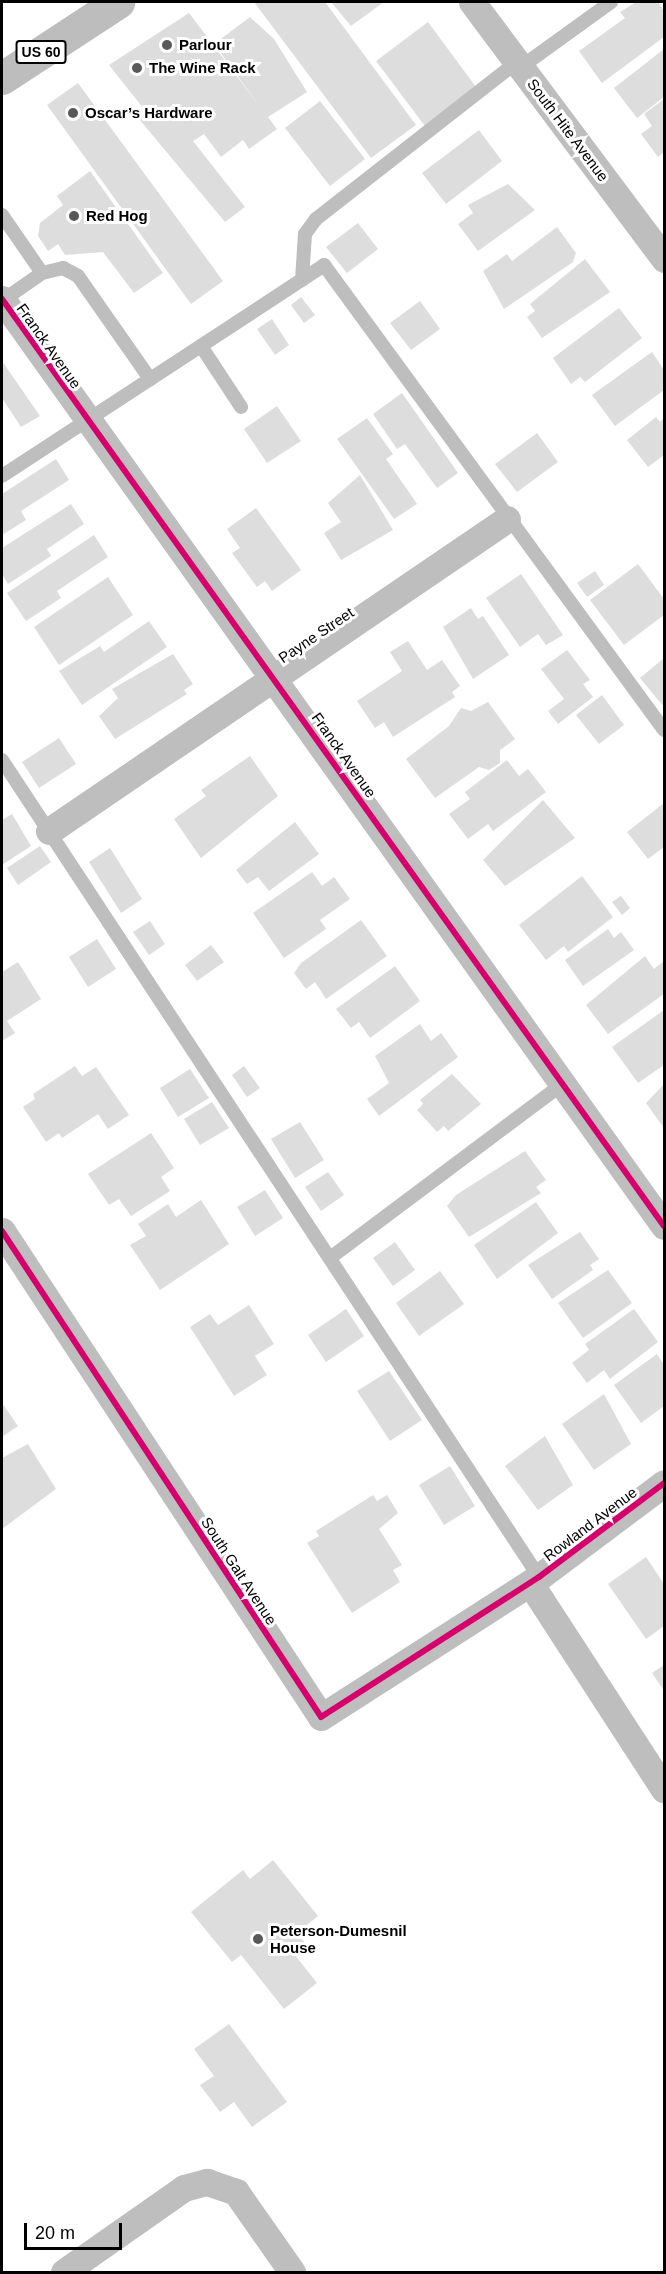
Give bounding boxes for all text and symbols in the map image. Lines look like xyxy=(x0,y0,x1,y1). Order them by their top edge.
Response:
place label: Parlour xyxy=(179,36,232,54)
marker: Parlour xyxy=(160,38,174,52)
road number: US 60 xyxy=(15,41,66,63)
place label: The Wine Rack xyxy=(149,59,256,77)
marker: The Wine Rack xyxy=(130,61,144,75)
street label: South Hite Avenue xyxy=(523,75,613,185)
place label: Oscar’s Hardware xyxy=(85,104,213,122)
marker: Oscar’s Hardware xyxy=(66,106,80,120)
place label: Red Hog xyxy=(86,207,148,225)
marker: Red Hog xyxy=(67,209,81,223)
street label: Franck Avenue xyxy=(13,300,85,392)
street label: Payne Street xyxy=(275,603,357,667)
street label: Franck Avenue xyxy=(308,709,380,801)
street label: Rowland Avenue xyxy=(539,1483,641,1565)
street label: South Galt Avenue xyxy=(197,1513,281,1629)
place label: Peterson-Dumesnil House xyxy=(270,1921,407,1956)
marker: Peterson-Dumesnil House xyxy=(251,1932,265,1946)
scale bar xyxy=(27,2211,124,2249)
text: 20 m xyxy=(35,2223,75,2243)

